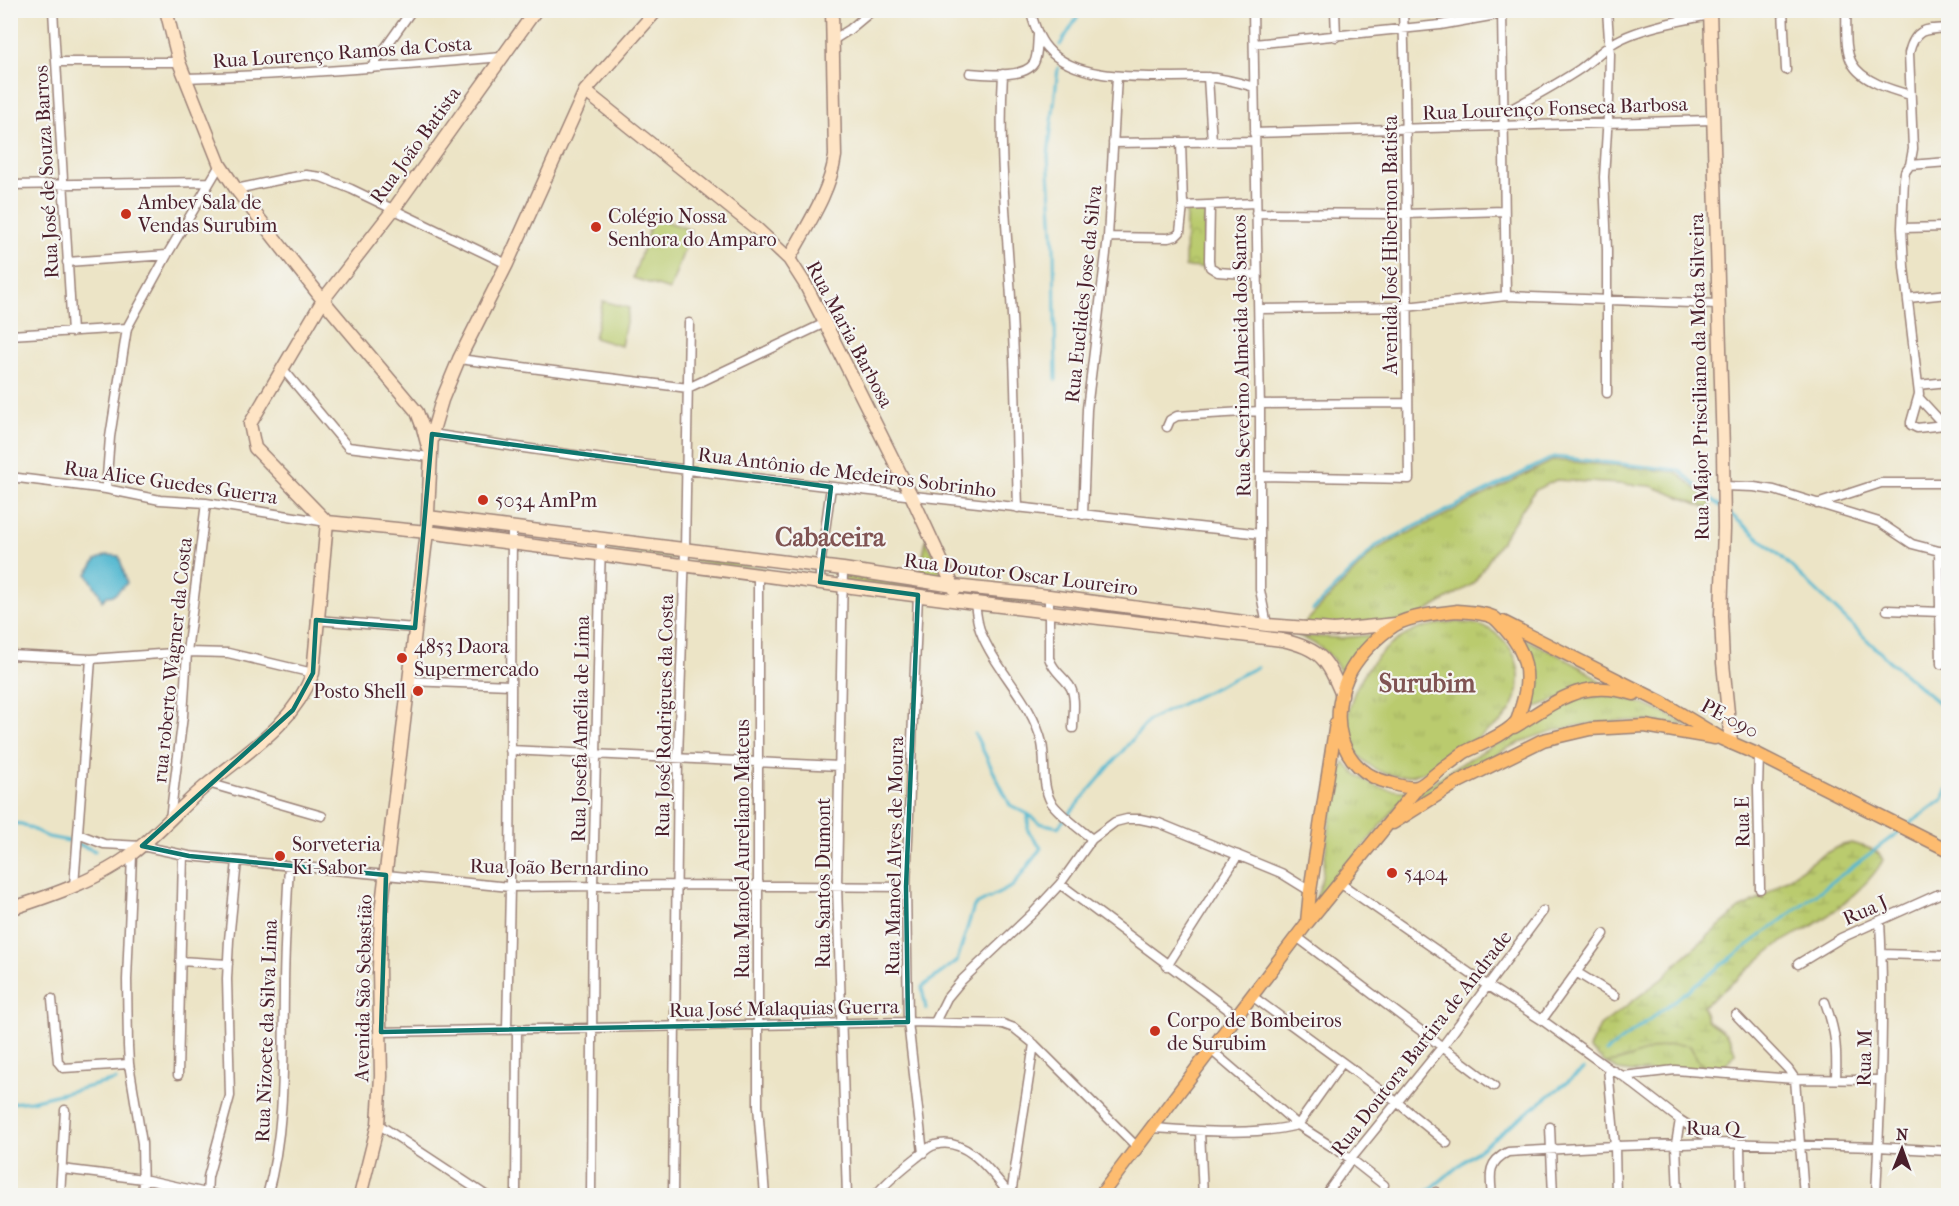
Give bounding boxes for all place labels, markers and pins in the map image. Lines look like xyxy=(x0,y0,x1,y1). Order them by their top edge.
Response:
place label: Ambev Sala de Vendas Surubim xyxy=(137,191,278,237)
place label: Colégio Nossa Senhora do Amparo xyxy=(608,205,777,251)
marker: Ambev Sala de Vendas Surubim xyxy=(119,207,133,221)
marker: Colégio Nossa Senhora do Amparo xyxy=(589,220,603,234)
place label: 5034 AmPm xyxy=(495,489,598,512)
marker: 5034 AmPm xyxy=(476,493,490,507)
place label: 4853 Daora Supermercado xyxy=(414,635,539,681)
marker: 4853 Daora Supermercado xyxy=(395,651,409,665)
place label: Posto Shell xyxy=(313,680,406,703)
marker: Posto Shell xyxy=(411,684,425,698)
place label: Sorveteria Ki-Sabor xyxy=(292,833,382,879)
marker: Sorveteria Ki-Sabor xyxy=(273,849,287,863)
place label: 5404 xyxy=(1404,862,1448,885)
marker: 5404 xyxy=(1385,866,1399,880)
place label: Corpo de Bombeiros de Surubim xyxy=(1167,1009,1342,1055)
marker: Corpo de Bombeiros de Surubim xyxy=(1148,1024,1162,1038)

